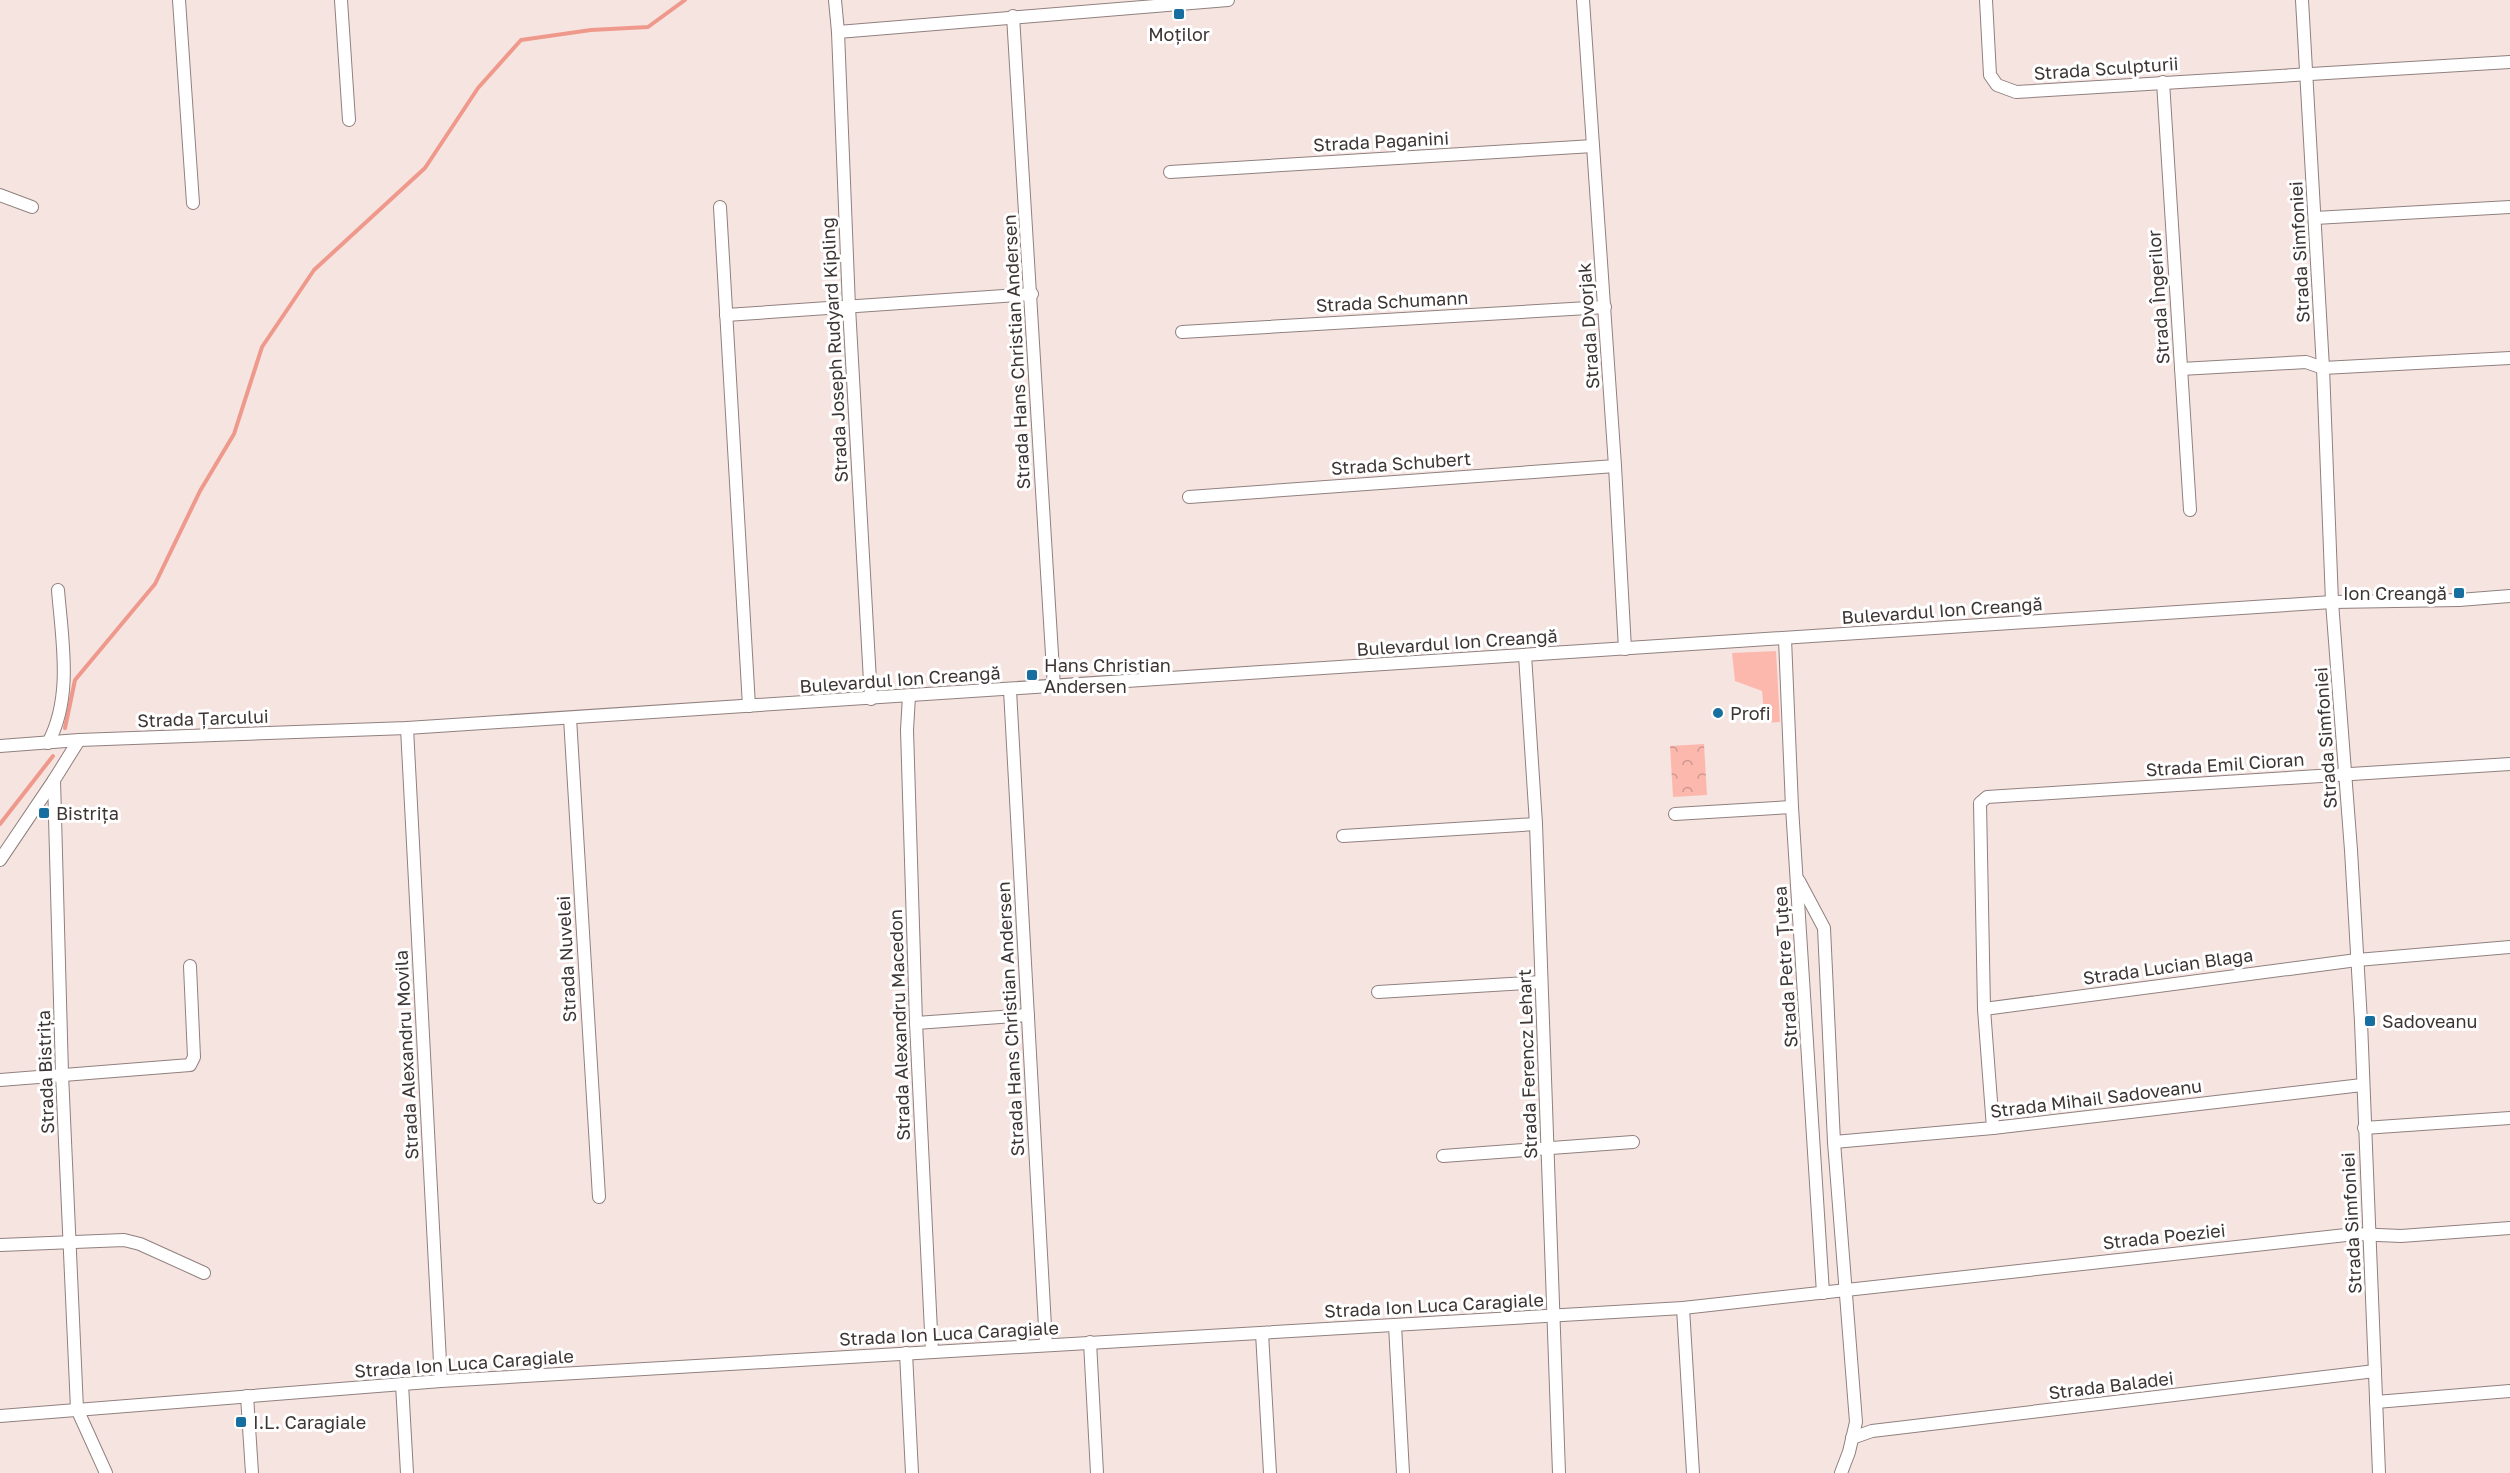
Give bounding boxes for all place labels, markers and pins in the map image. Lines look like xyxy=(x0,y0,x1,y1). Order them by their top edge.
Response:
marker: Moților xyxy=(1172,7,1186,21)
place label: Moților xyxy=(1148,23,1210,45)
place label: Ion Creangă xyxy=(2343,582,2447,604)
marker: Ion Creangă xyxy=(2452,586,2466,600)
place label: Hans Christian Andersen xyxy=(1044,654,1171,697)
marker: Hans Christian Andersen xyxy=(1025,668,1039,682)
place label: Profi xyxy=(1730,702,1771,724)
marker: Profi xyxy=(1711,706,1725,720)
place label: Bistrița xyxy=(56,802,119,824)
marker: Bistrița xyxy=(37,806,51,820)
place label: Sadoveanu xyxy=(2382,1010,2478,1032)
marker: Sadoveanu xyxy=(2363,1014,2377,1028)
place label: I.L. Caragiale xyxy=(253,1411,366,1433)
marker: I.L. Caragiale xyxy=(234,1415,248,1429)

